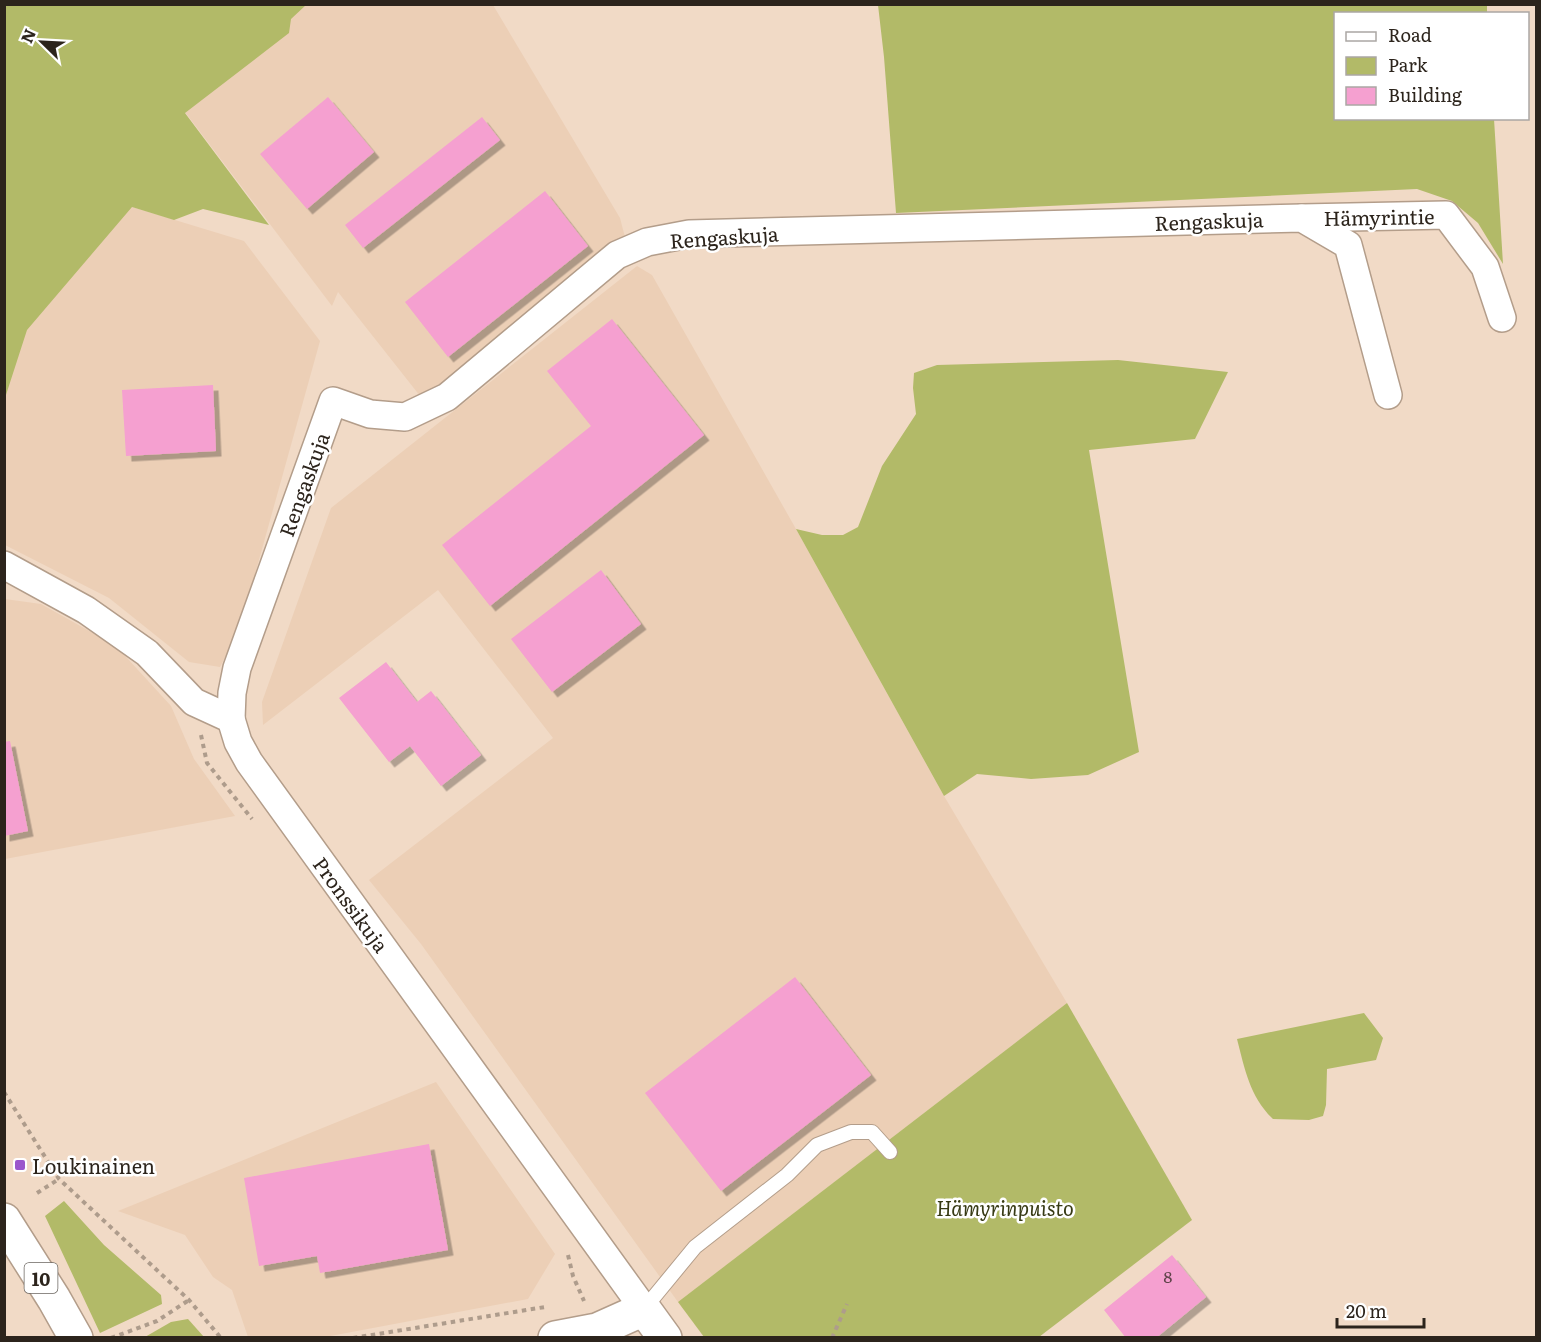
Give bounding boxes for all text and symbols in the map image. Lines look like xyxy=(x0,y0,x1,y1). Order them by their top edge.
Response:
north arrow xyxy=(12,12,72,72)
legend xyxy=(1334,12,1529,120)
text: Road xyxy=(1388,21,1432,48)
text: N xyxy=(14,24,41,47)
text: Park xyxy=(1388,51,1429,78)
text: Building xyxy=(1388,81,1463,108)
street label: Hämyrintie xyxy=(1323,200,1435,232)
street label: Rengaskuja xyxy=(1154,203,1264,237)
street label: Rengaskuja xyxy=(668,217,780,255)
street label: Rengaskuja xyxy=(270,427,336,540)
street label: Pronssikuja xyxy=(307,850,397,958)
place label: Loukinainen xyxy=(32,1150,155,1180)
marker: Loukinainen xyxy=(13,1158,27,1172)
park label: Hämyrinpuisto xyxy=(936,1192,1074,1222)
road number: 10 xyxy=(24,1263,57,1293)
house number: 8 xyxy=(1164,1264,1173,1288)
scale bar xyxy=(1337,1291,1424,1329)
text: 20 m xyxy=(1346,1297,1387,1324)

